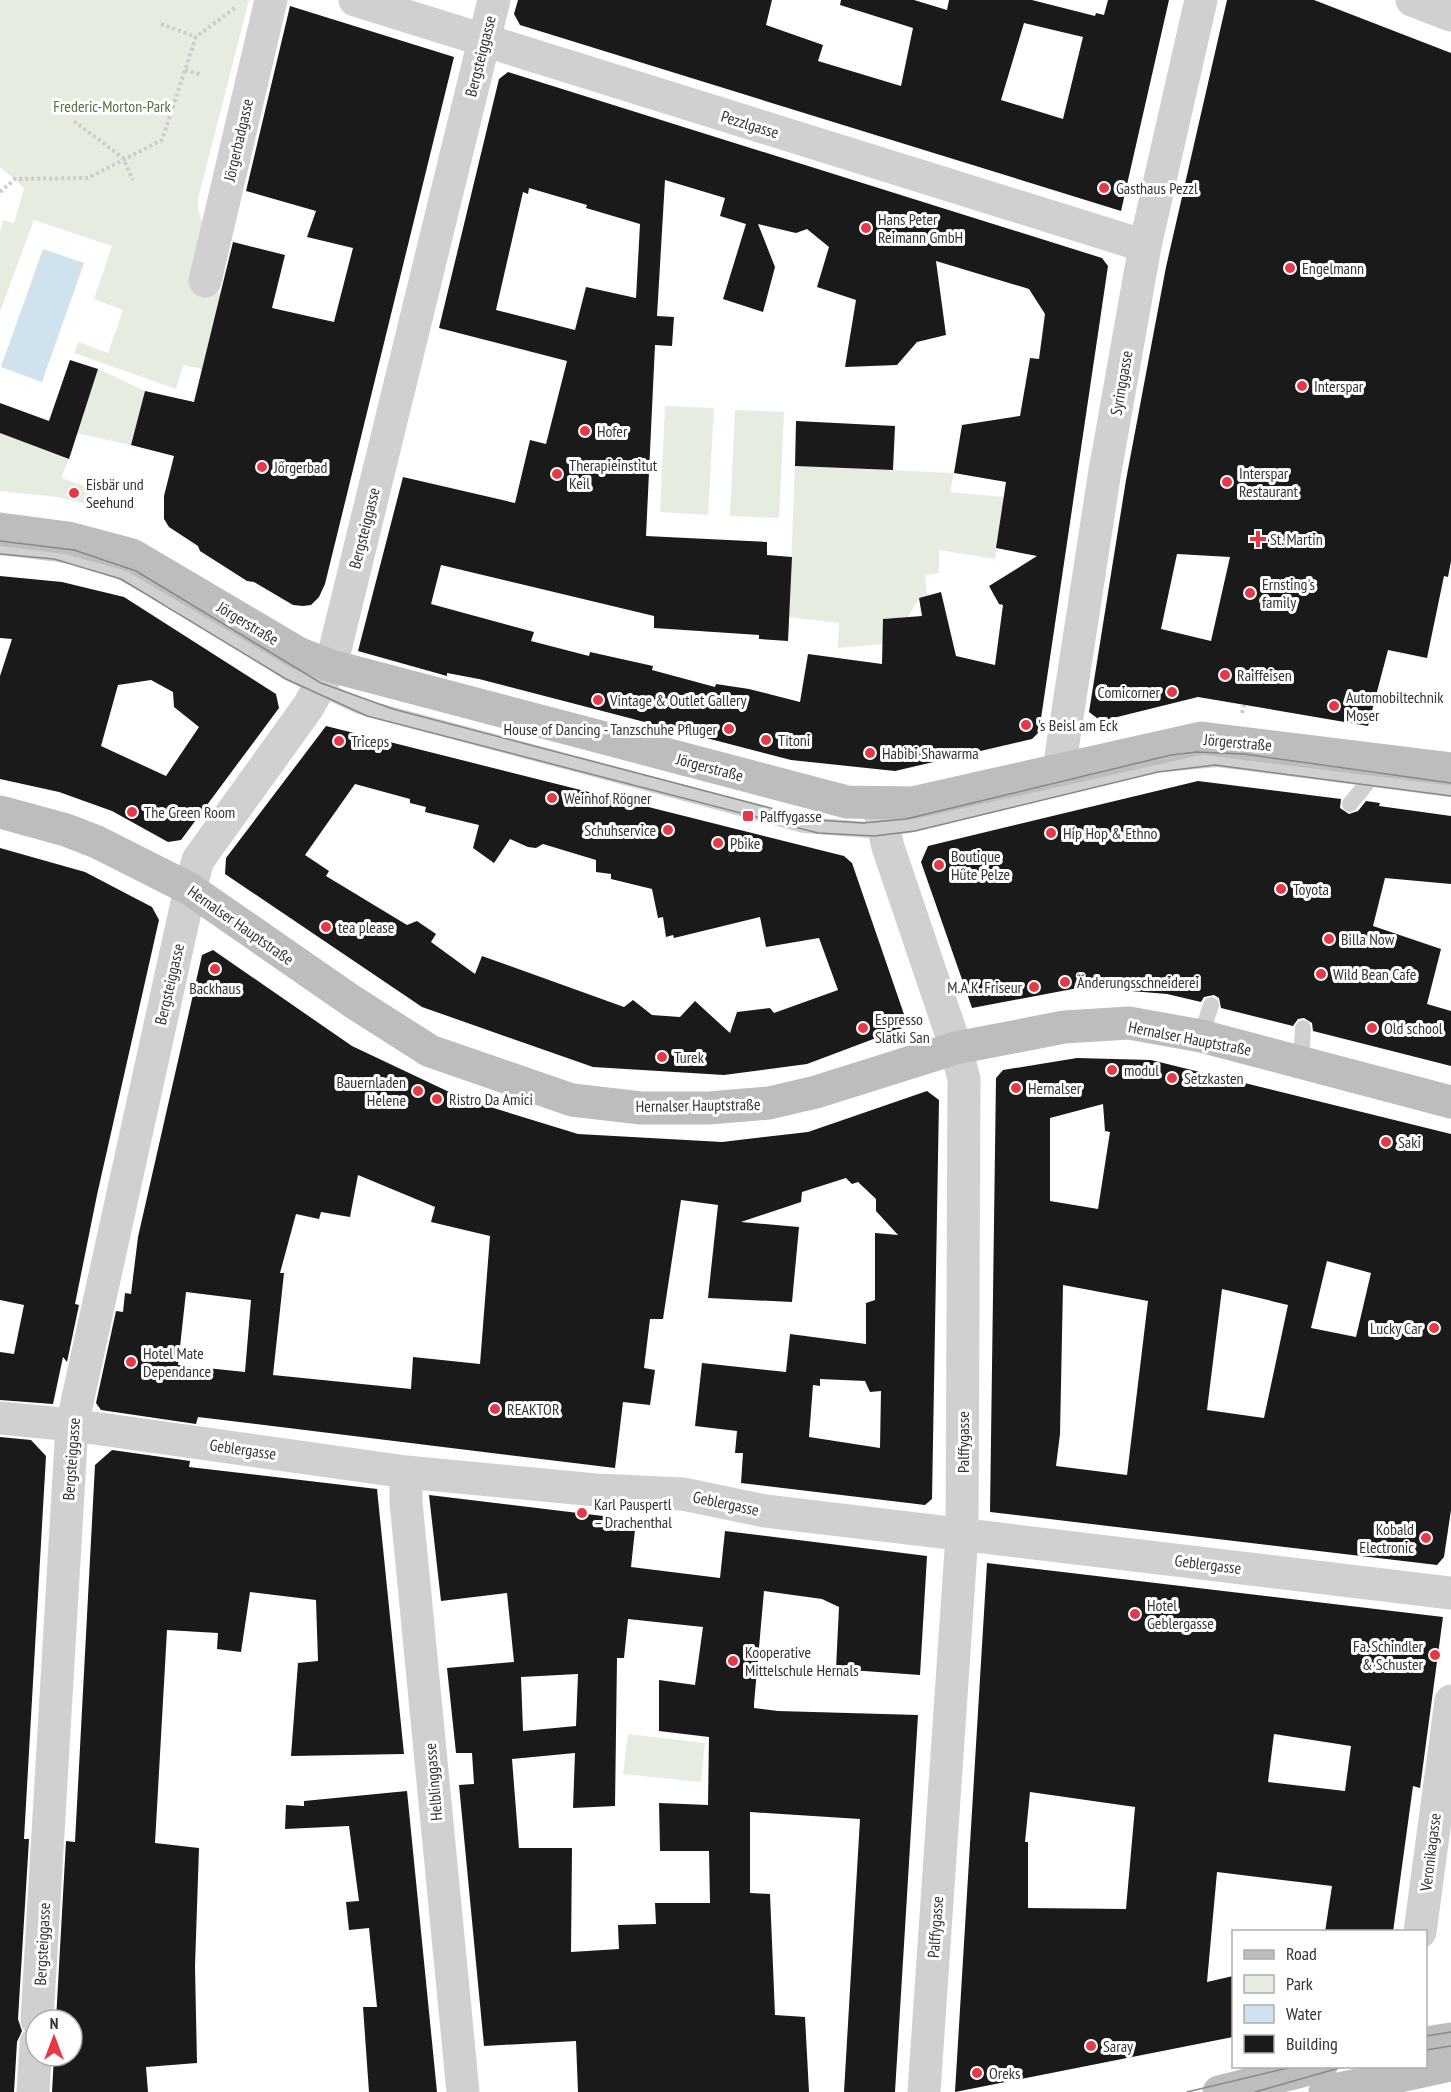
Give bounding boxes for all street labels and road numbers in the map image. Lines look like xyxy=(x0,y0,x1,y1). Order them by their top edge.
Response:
street label: Bergsteiggasse xyxy=(460,13,500,99)
street label: Jörgerbadgasse xyxy=(219,97,257,184)
street label: Pezzlgasse xyxy=(719,106,781,142)
street label: Syringgasse xyxy=(1105,349,1137,417)
street label: Bergsteiggasse xyxy=(344,485,384,571)
street label: Jörgerstraße xyxy=(213,596,282,649)
street label: Jörgerstraße xyxy=(1202,729,1273,755)
street label: Jörgerstraße xyxy=(674,748,745,785)
street label: Hernalser Hauptstraße xyxy=(184,881,298,969)
street label: Bergsteiggasse xyxy=(150,941,188,1027)
street label: Hernalser Hauptstraße xyxy=(1127,1016,1253,1060)
street label: Hernalser Hauptstraße xyxy=(635,1094,761,1116)
street label: Palffygasse xyxy=(953,1411,973,1473)
street label: Bergsteiggasse xyxy=(58,1417,84,1501)
street label: Geblergasse xyxy=(208,1434,278,1464)
street label: Geblergasse xyxy=(691,1486,761,1520)
street label: Geblergasse xyxy=(1174,1550,1242,1578)
street label: Helblinggasse xyxy=(420,1742,446,1822)
street label: Veronikagasse xyxy=(1415,1812,1445,1893)
street label: Palffygasse xyxy=(923,1895,947,1959)
street label: Bergsteiggasse xyxy=(30,1902,54,1986)

